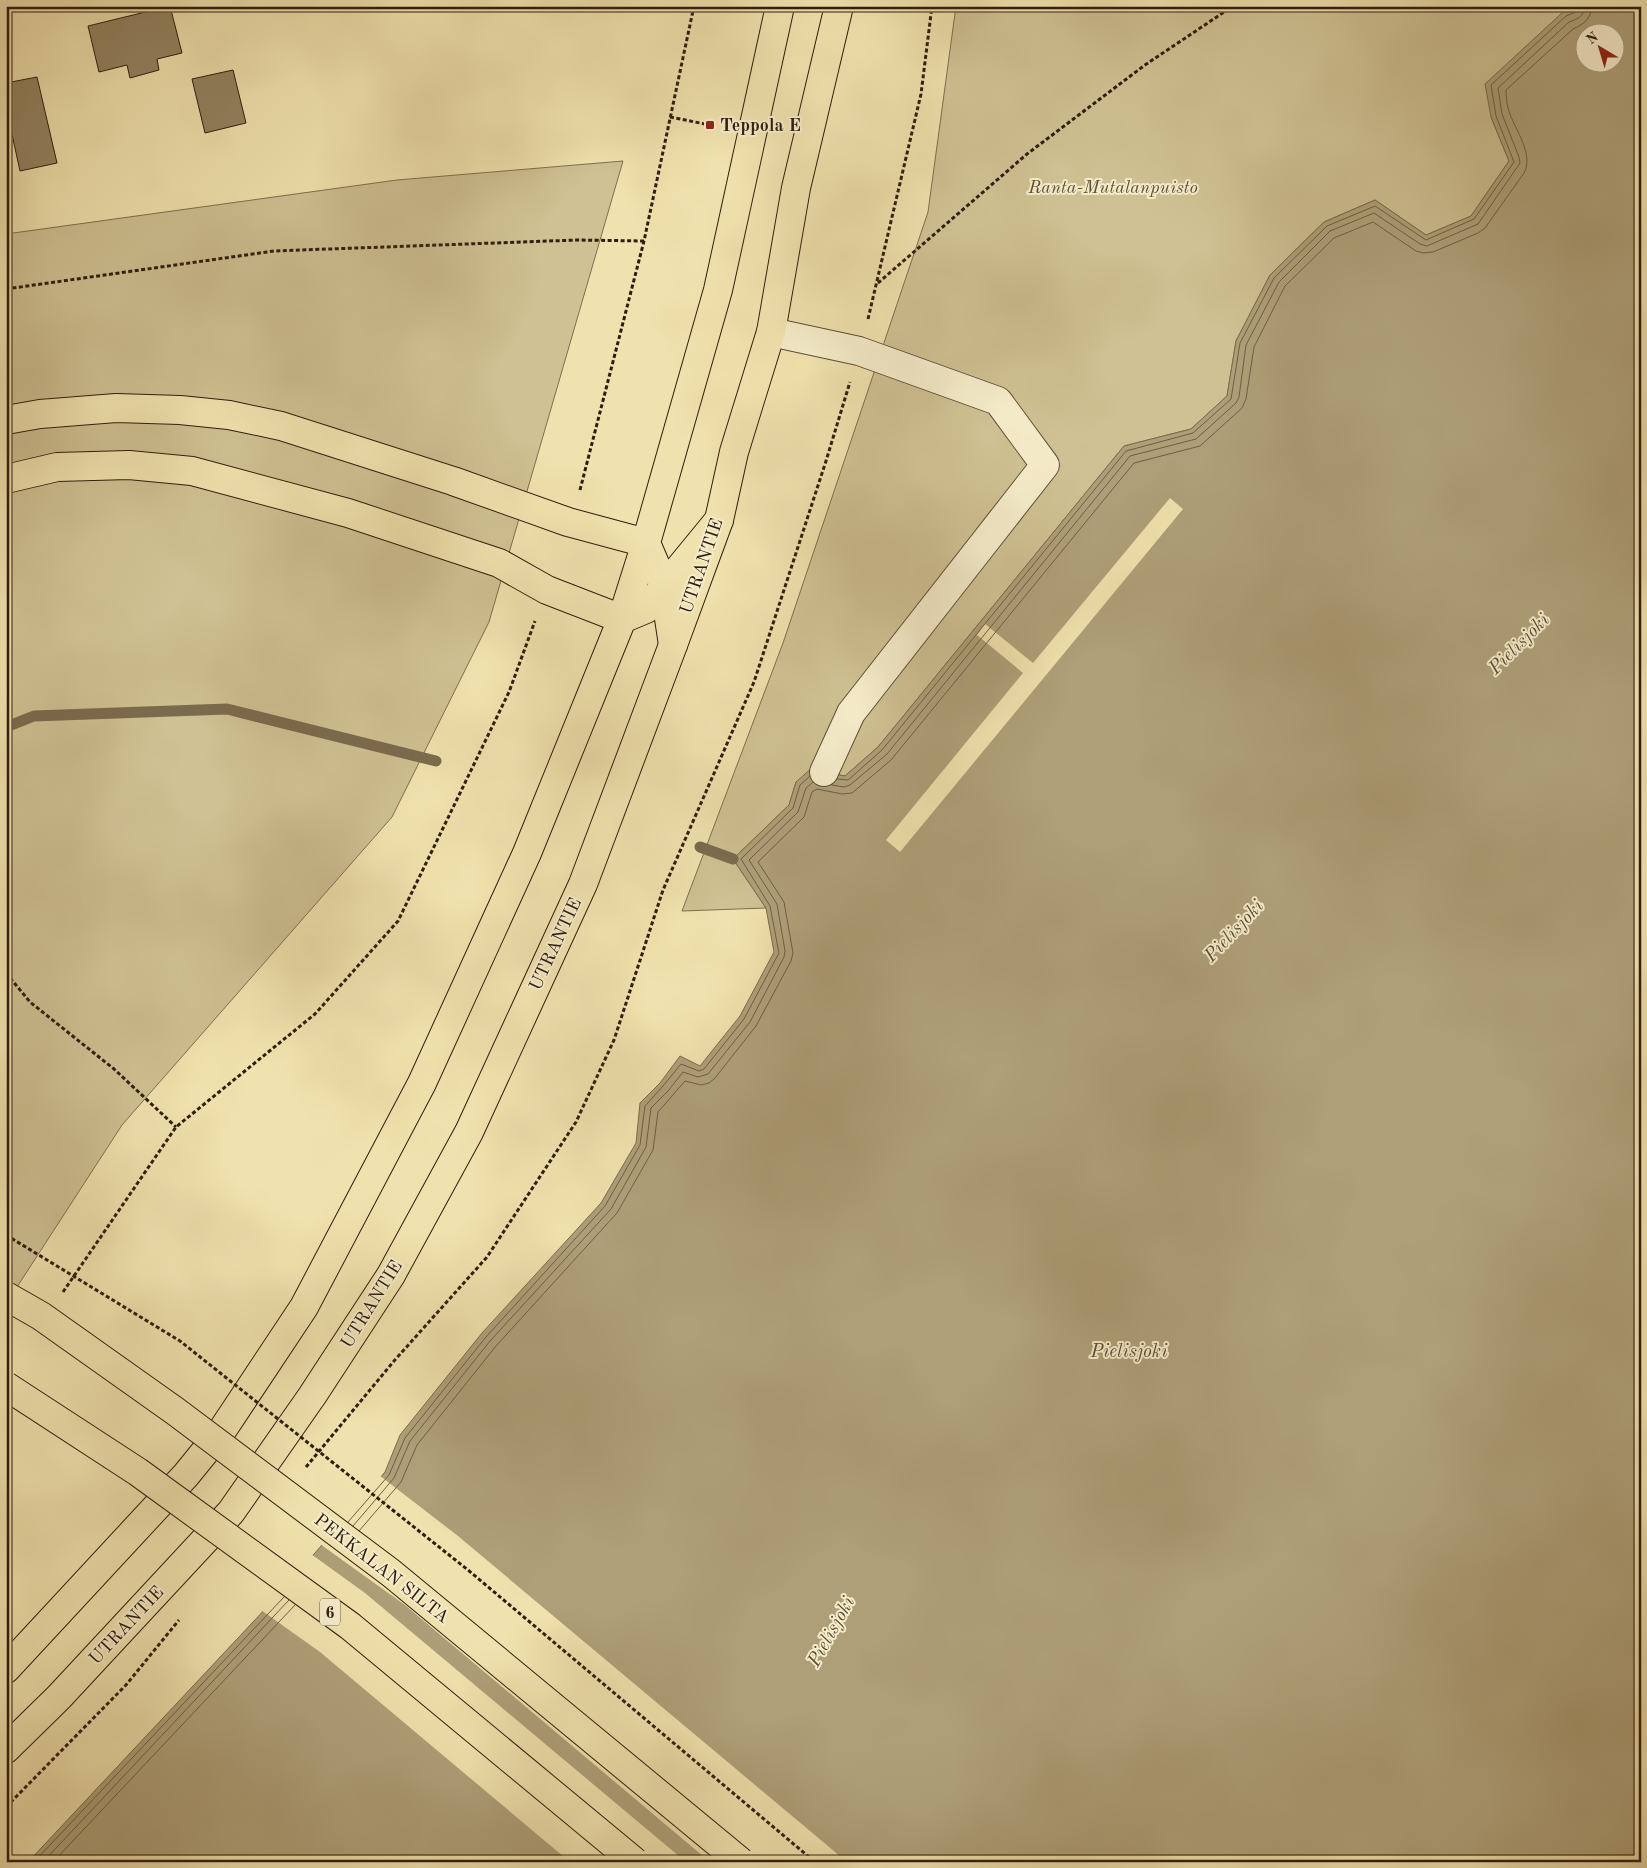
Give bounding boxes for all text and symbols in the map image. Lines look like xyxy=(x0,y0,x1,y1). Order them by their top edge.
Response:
north arrow xyxy=(1574,22,1624,72)
text: N xyxy=(1584,30,1601,47)
place label: Teppola E xyxy=(720,117,801,135)
marker: Teppola E xyxy=(704,119,716,131)
park label: Ranta-Mutalanpuisto xyxy=(1027,179,1198,197)
street label: UTRANTIE xyxy=(677,516,727,616)
water label: Pielisjoki xyxy=(1485,610,1554,679)
street label: UTRANTIE xyxy=(527,895,585,993)
water label: Pielisjoki xyxy=(1201,897,1268,967)
street label: UTRANTIE xyxy=(338,1257,406,1352)
water label: Pielisjoki xyxy=(1089,1343,1168,1362)
street label: PEKKALAN SILTA xyxy=(311,1511,452,1627)
street label: UTRANTIE xyxy=(86,1583,167,1668)
water label: Pielisjoki xyxy=(805,1593,859,1671)
road number: 6 xyxy=(320,1598,340,1625)

